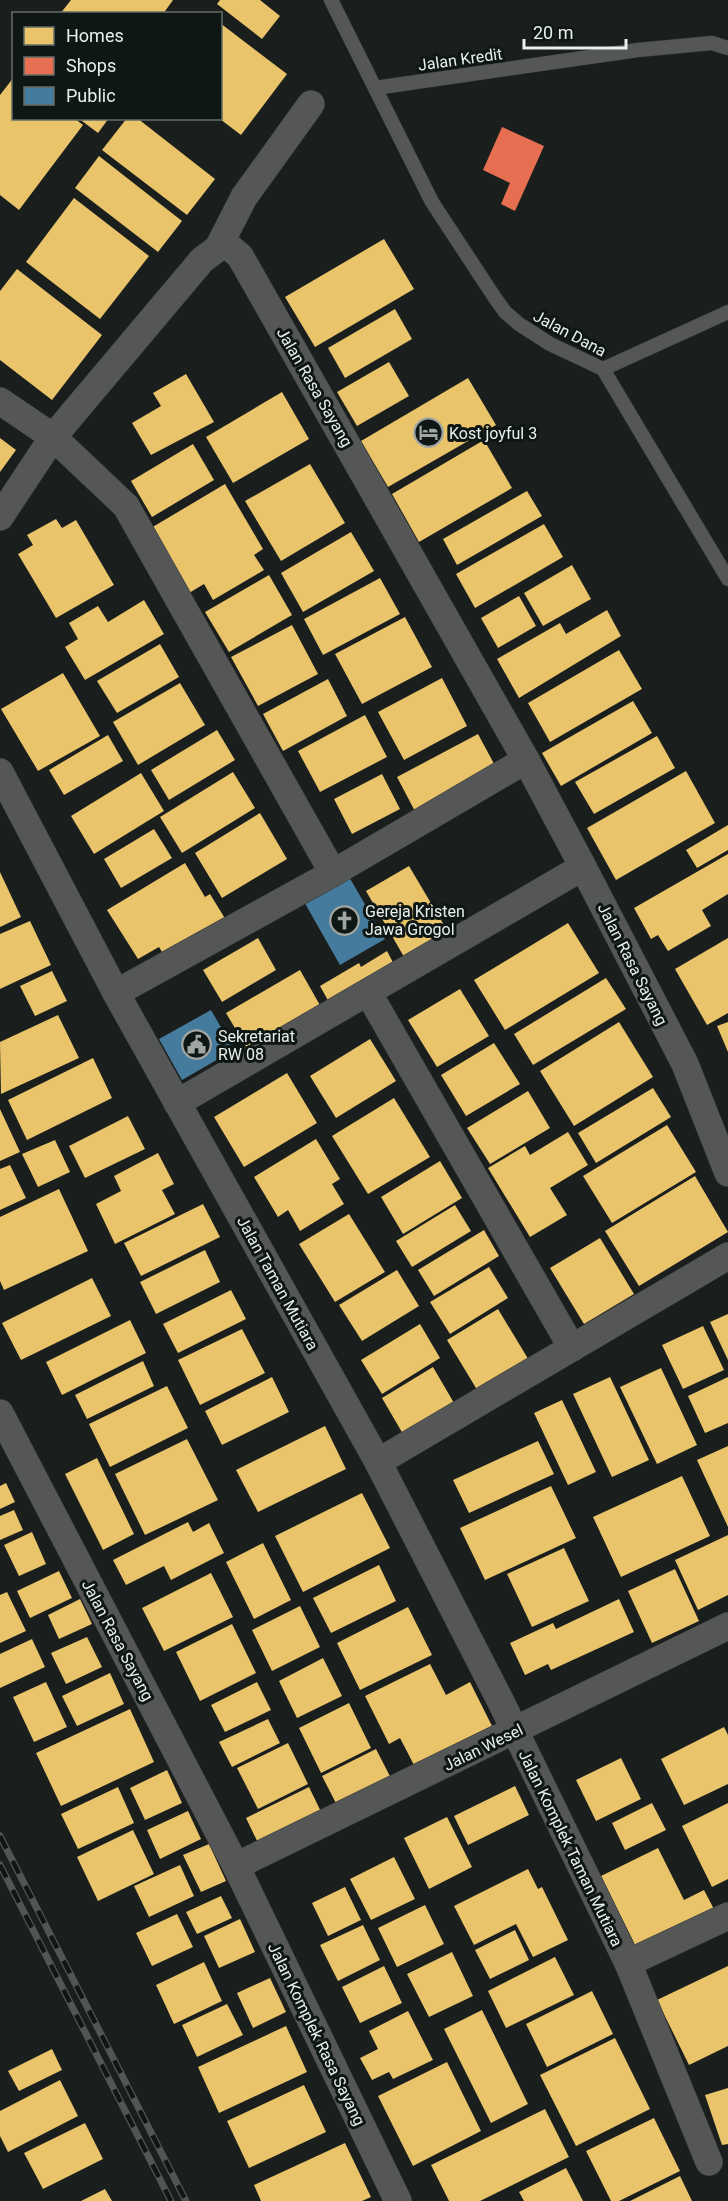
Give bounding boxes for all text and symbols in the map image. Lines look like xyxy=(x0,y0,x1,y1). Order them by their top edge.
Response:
legend xyxy=(12,12,222,120)
scale bar xyxy=(524,12,626,50)
text: 20 m xyxy=(533,22,573,43)
text: Homes xyxy=(66,25,124,46)
street label: Jalan Kredit xyxy=(417,44,503,75)
text: Shops xyxy=(66,55,116,76)
text: Public xyxy=(66,85,116,106)
street label: Jalan Dana xyxy=(530,306,609,361)
street label: Jalan Rasa Sayang xyxy=(273,324,356,450)
hotel icon: Kost joyful 3 xyxy=(412,417,444,449)
place label: Kost joyful 3 xyxy=(449,424,537,443)
street label: Jalan Rasa Sayang xyxy=(594,900,672,1028)
place label: Gereja Kristen Jawa Grogol xyxy=(365,902,465,939)
church icon: Gereja Kristen Jawa Grogol xyxy=(328,904,360,936)
place label: Sekretariat RW 08 xyxy=(218,1027,295,1064)
public building icon: Sekretariat RW 08 xyxy=(181,1029,213,1061)
street label: Jalan Taman Mutiara xyxy=(233,1213,322,1353)
street label: Jalan Rasa Sayang xyxy=(78,1576,158,1704)
street label: Jalan Wesel xyxy=(440,1720,526,1775)
street label: Jalan Komplek Taman Mutiara xyxy=(515,1747,627,1950)
street label: Jalan Komplek Rasa Sayang xyxy=(264,1940,369,2129)

